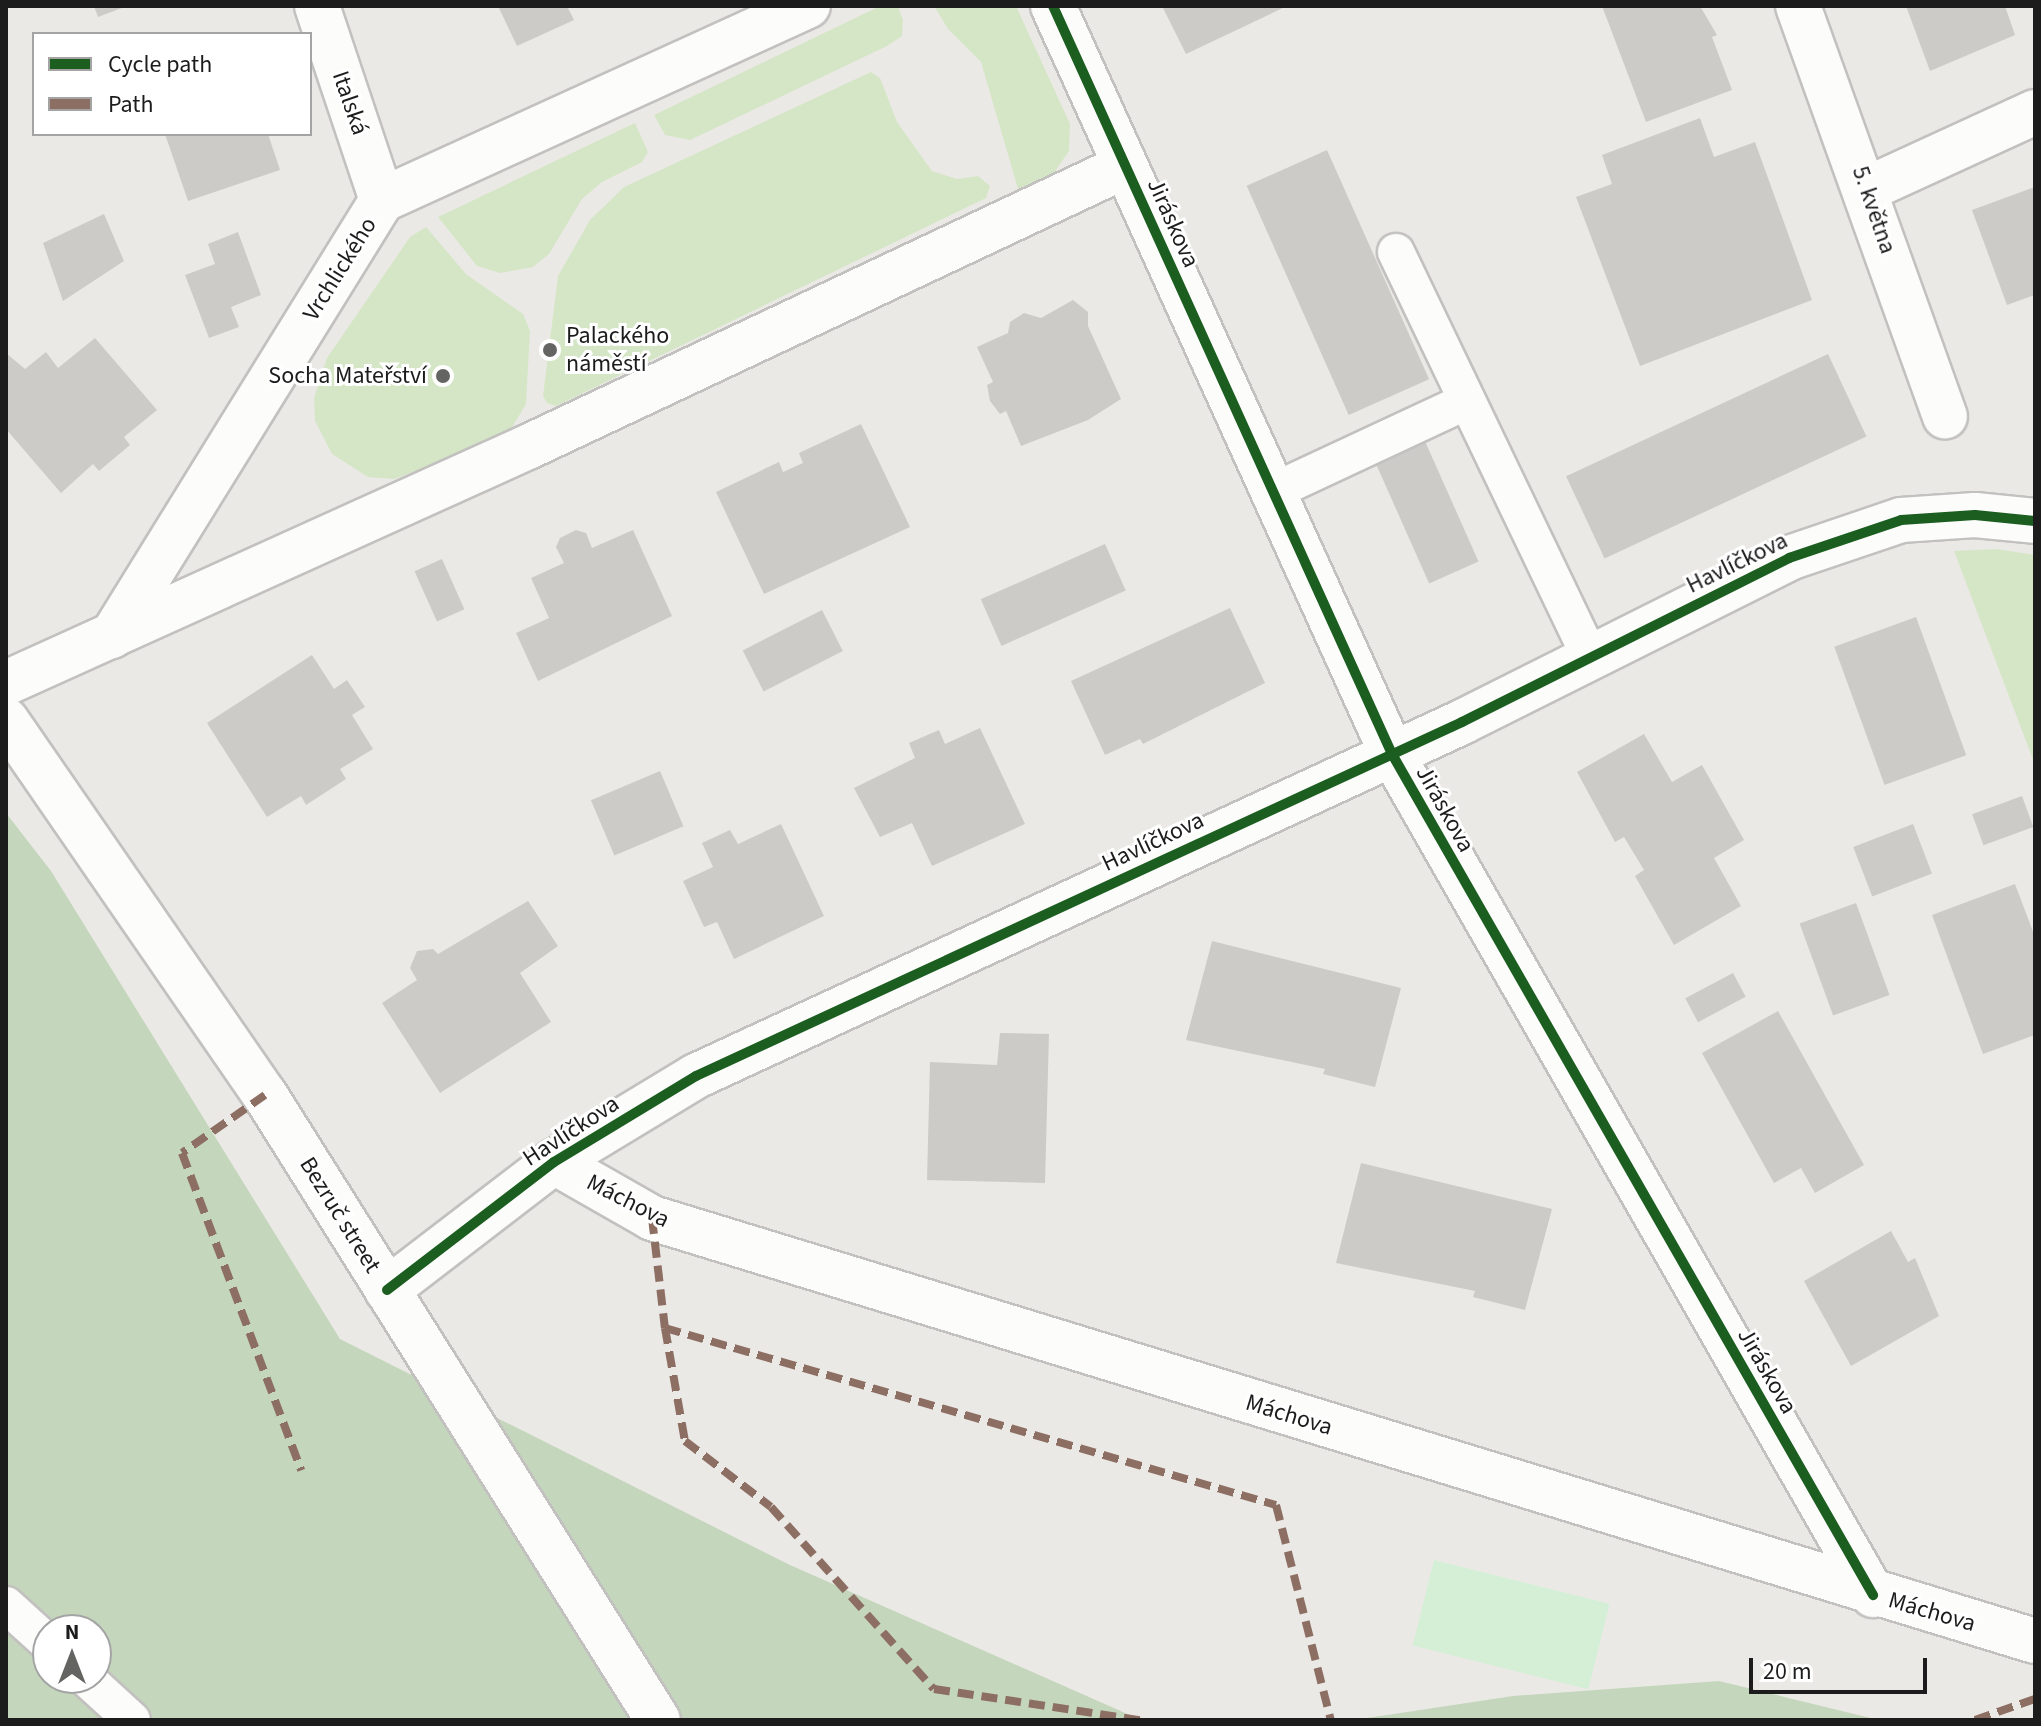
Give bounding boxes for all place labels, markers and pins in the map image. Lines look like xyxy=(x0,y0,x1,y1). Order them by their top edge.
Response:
place label: Palackého náměstí xyxy=(566,322,669,378)
marker: Palackého náměstí xyxy=(541,341,559,359)
place label: Socha Mateřství xyxy=(268,362,427,390)
marker: Socha Mateřství xyxy=(434,367,452,385)

